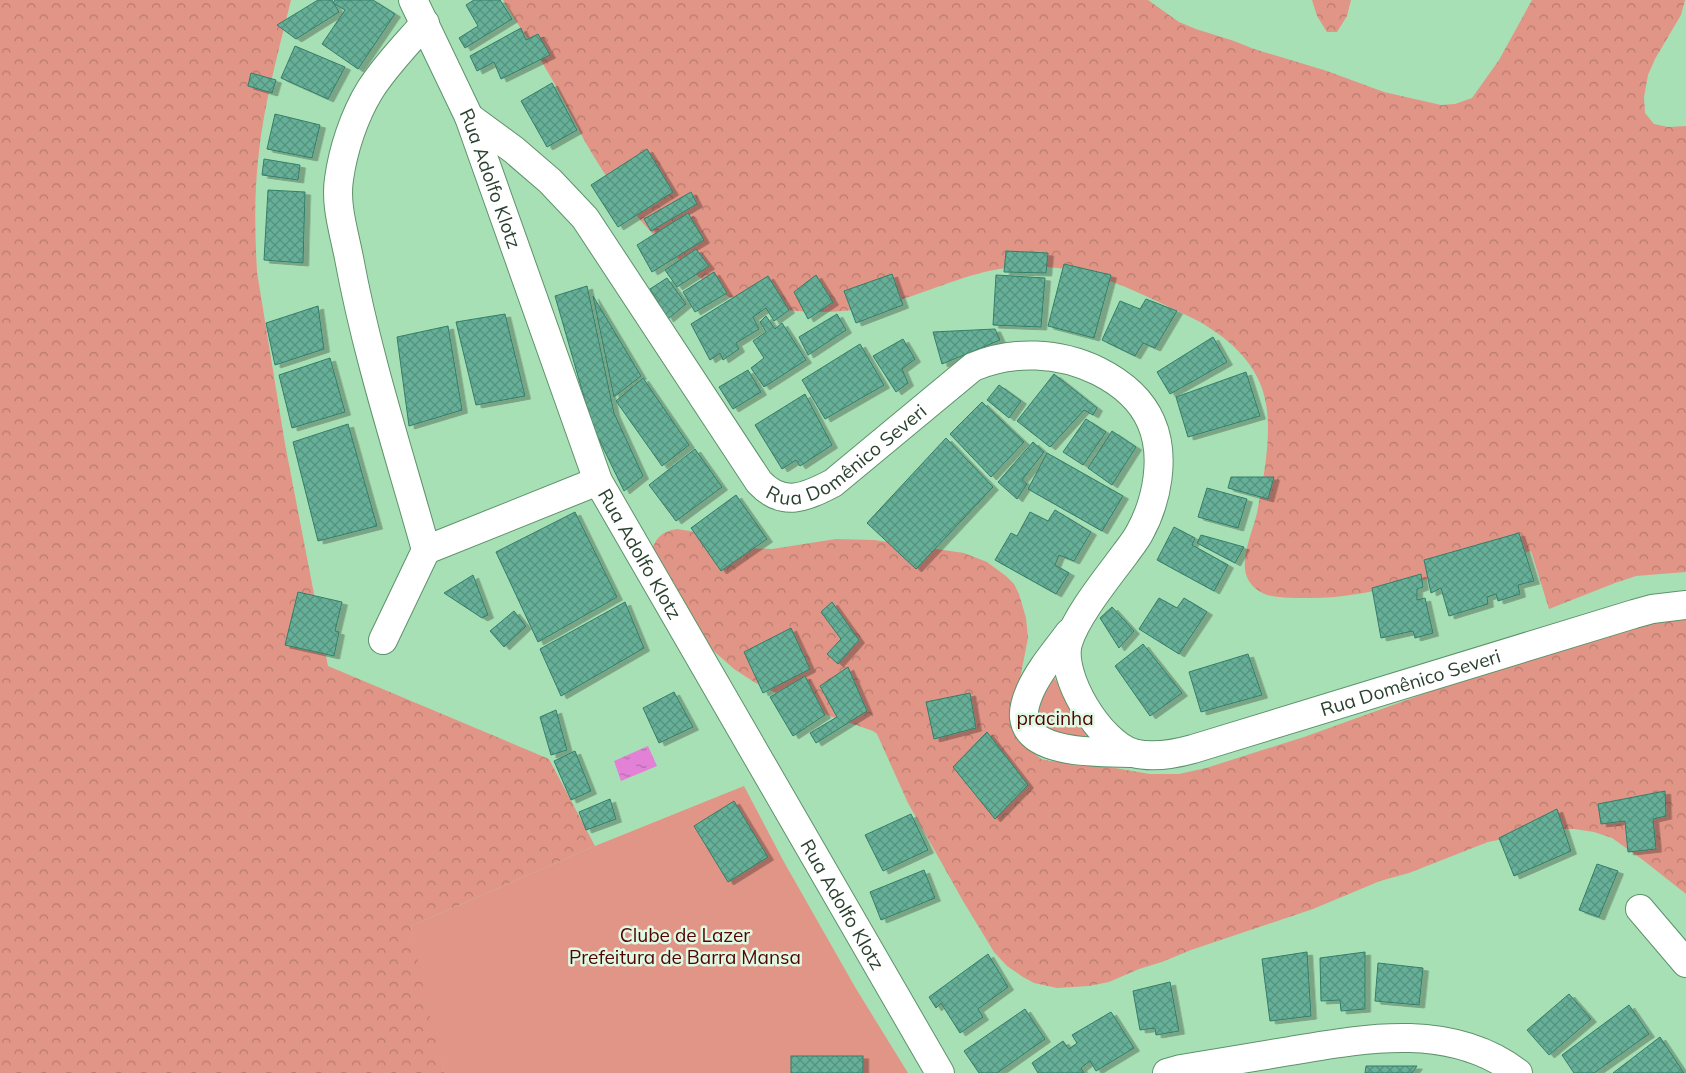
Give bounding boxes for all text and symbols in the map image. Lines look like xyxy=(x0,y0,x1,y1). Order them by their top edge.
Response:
street label: Rua Adolfo Klotz xyxy=(455,104,527,252)
street label: Rua Domênico Severi xyxy=(762,399,931,510)
street label: Rua Adolfo Klotz xyxy=(593,484,687,624)
street label: Rua Domênico Severi xyxy=(1317,644,1503,721)
park label: pracinha xyxy=(1016,706,1094,730)
street label: Rua Adolfo Klotz xyxy=(795,835,890,974)
park label: Clube de Lazer Prefeitura de Barra Mansa xyxy=(569,923,801,969)

